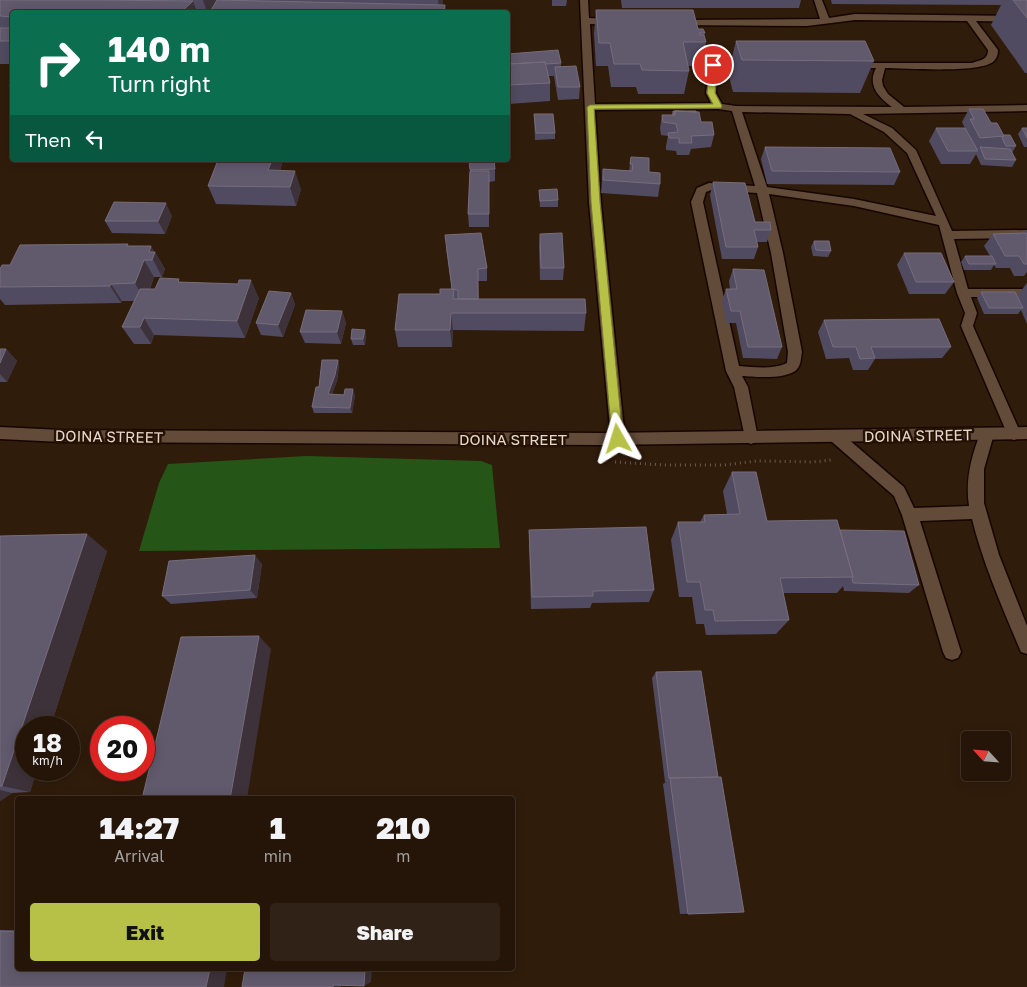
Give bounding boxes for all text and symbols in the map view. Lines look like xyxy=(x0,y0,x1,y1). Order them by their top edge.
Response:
text: 140 m xyxy=(108,28,210,70)
icon: right xyxy=(25,30,90,95)
pin xyxy=(692,44,734,86)
icon: arrive xyxy=(699,51,727,79)
text: Turn right xyxy=(108,70,211,97)
icon: left xyxy=(81,125,109,153)
text: Then xyxy=(25,128,71,151)
position arrow xyxy=(591,412,643,464)
street label: DOINA STREET xyxy=(864,425,972,445)
street label: DOINA STREET xyxy=(55,426,163,446)
street label: DOINA STREET xyxy=(459,430,567,448)
speed limit sign: 20 xyxy=(90,716,155,781)
text: 18 xyxy=(33,727,62,758)
north arrow xyxy=(961,731,1011,781)
map controls xyxy=(961,731,1011,781)
text: km/h xyxy=(32,753,63,768)
text: 14:27 xyxy=(99,810,179,846)
text: 1 xyxy=(270,810,286,846)
text: 210 xyxy=(376,810,431,846)
text: Arrival xyxy=(114,846,164,866)
text: min xyxy=(264,846,292,866)
text: m xyxy=(396,846,411,866)
button: Exit xyxy=(30,903,260,961)
button: Share xyxy=(270,903,500,961)

